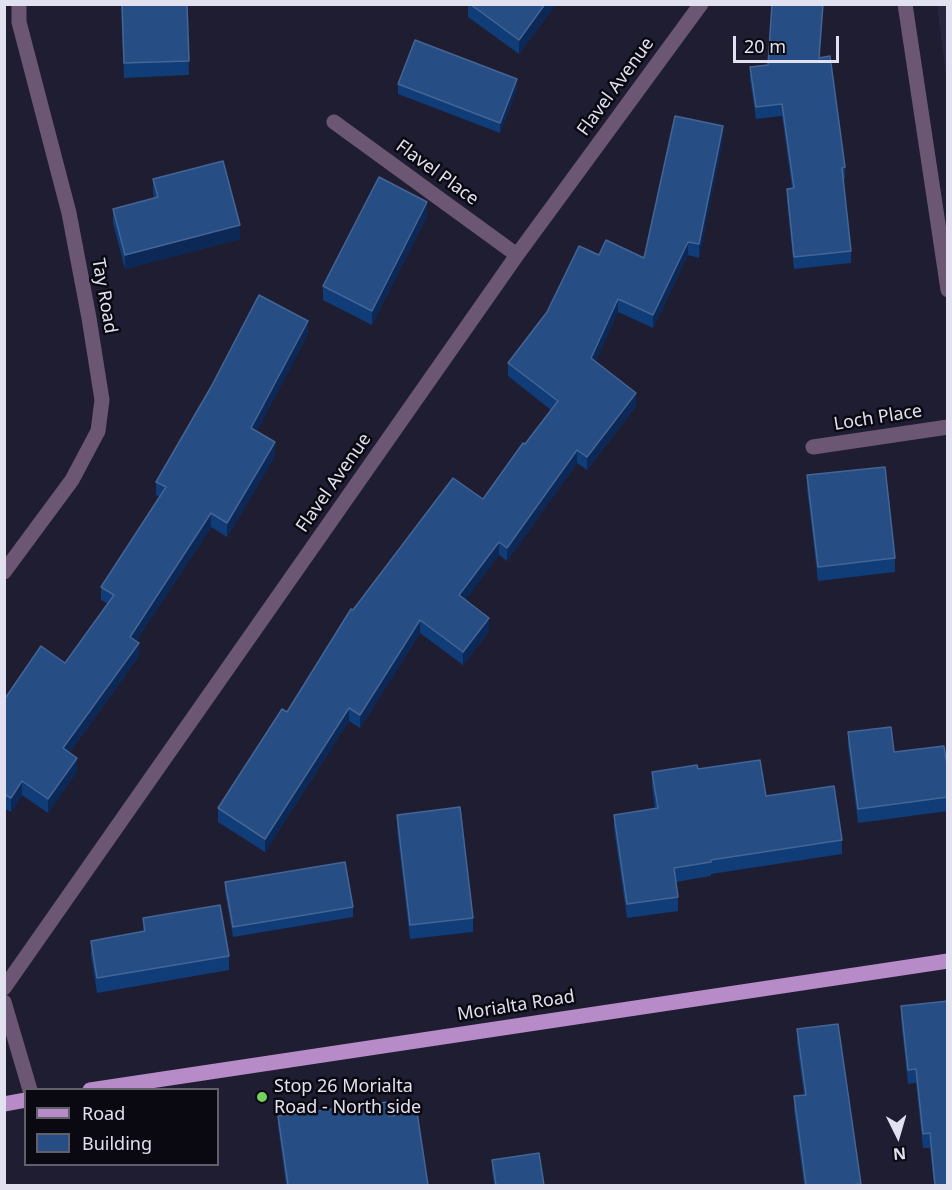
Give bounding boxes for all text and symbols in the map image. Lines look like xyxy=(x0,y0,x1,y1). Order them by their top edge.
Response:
scale bar xyxy=(736,24,842,62)
street label: Flavel Avenue xyxy=(573,34,659,140)
text: 20 m xyxy=(744,34,786,58)
street label: Flavel Place xyxy=(391,136,483,210)
street label: Tay Road xyxy=(87,257,121,335)
street label: Loch Place xyxy=(832,400,924,436)
street label: Flavel Avenue xyxy=(292,429,376,537)
street label: Morialta Road xyxy=(456,986,576,1026)
place label: Stop 26 Morialta Road - North side xyxy=(274,1076,421,1118)
legend xyxy=(24,1088,219,1166)
marker: Stop 26 Morialta Road - North side xyxy=(255,1090,269,1104)
text: Road xyxy=(82,1101,125,1125)
north arrow xyxy=(868,1106,928,1166)
text: Building xyxy=(82,1131,152,1155)
text: N xyxy=(892,1142,907,1165)

